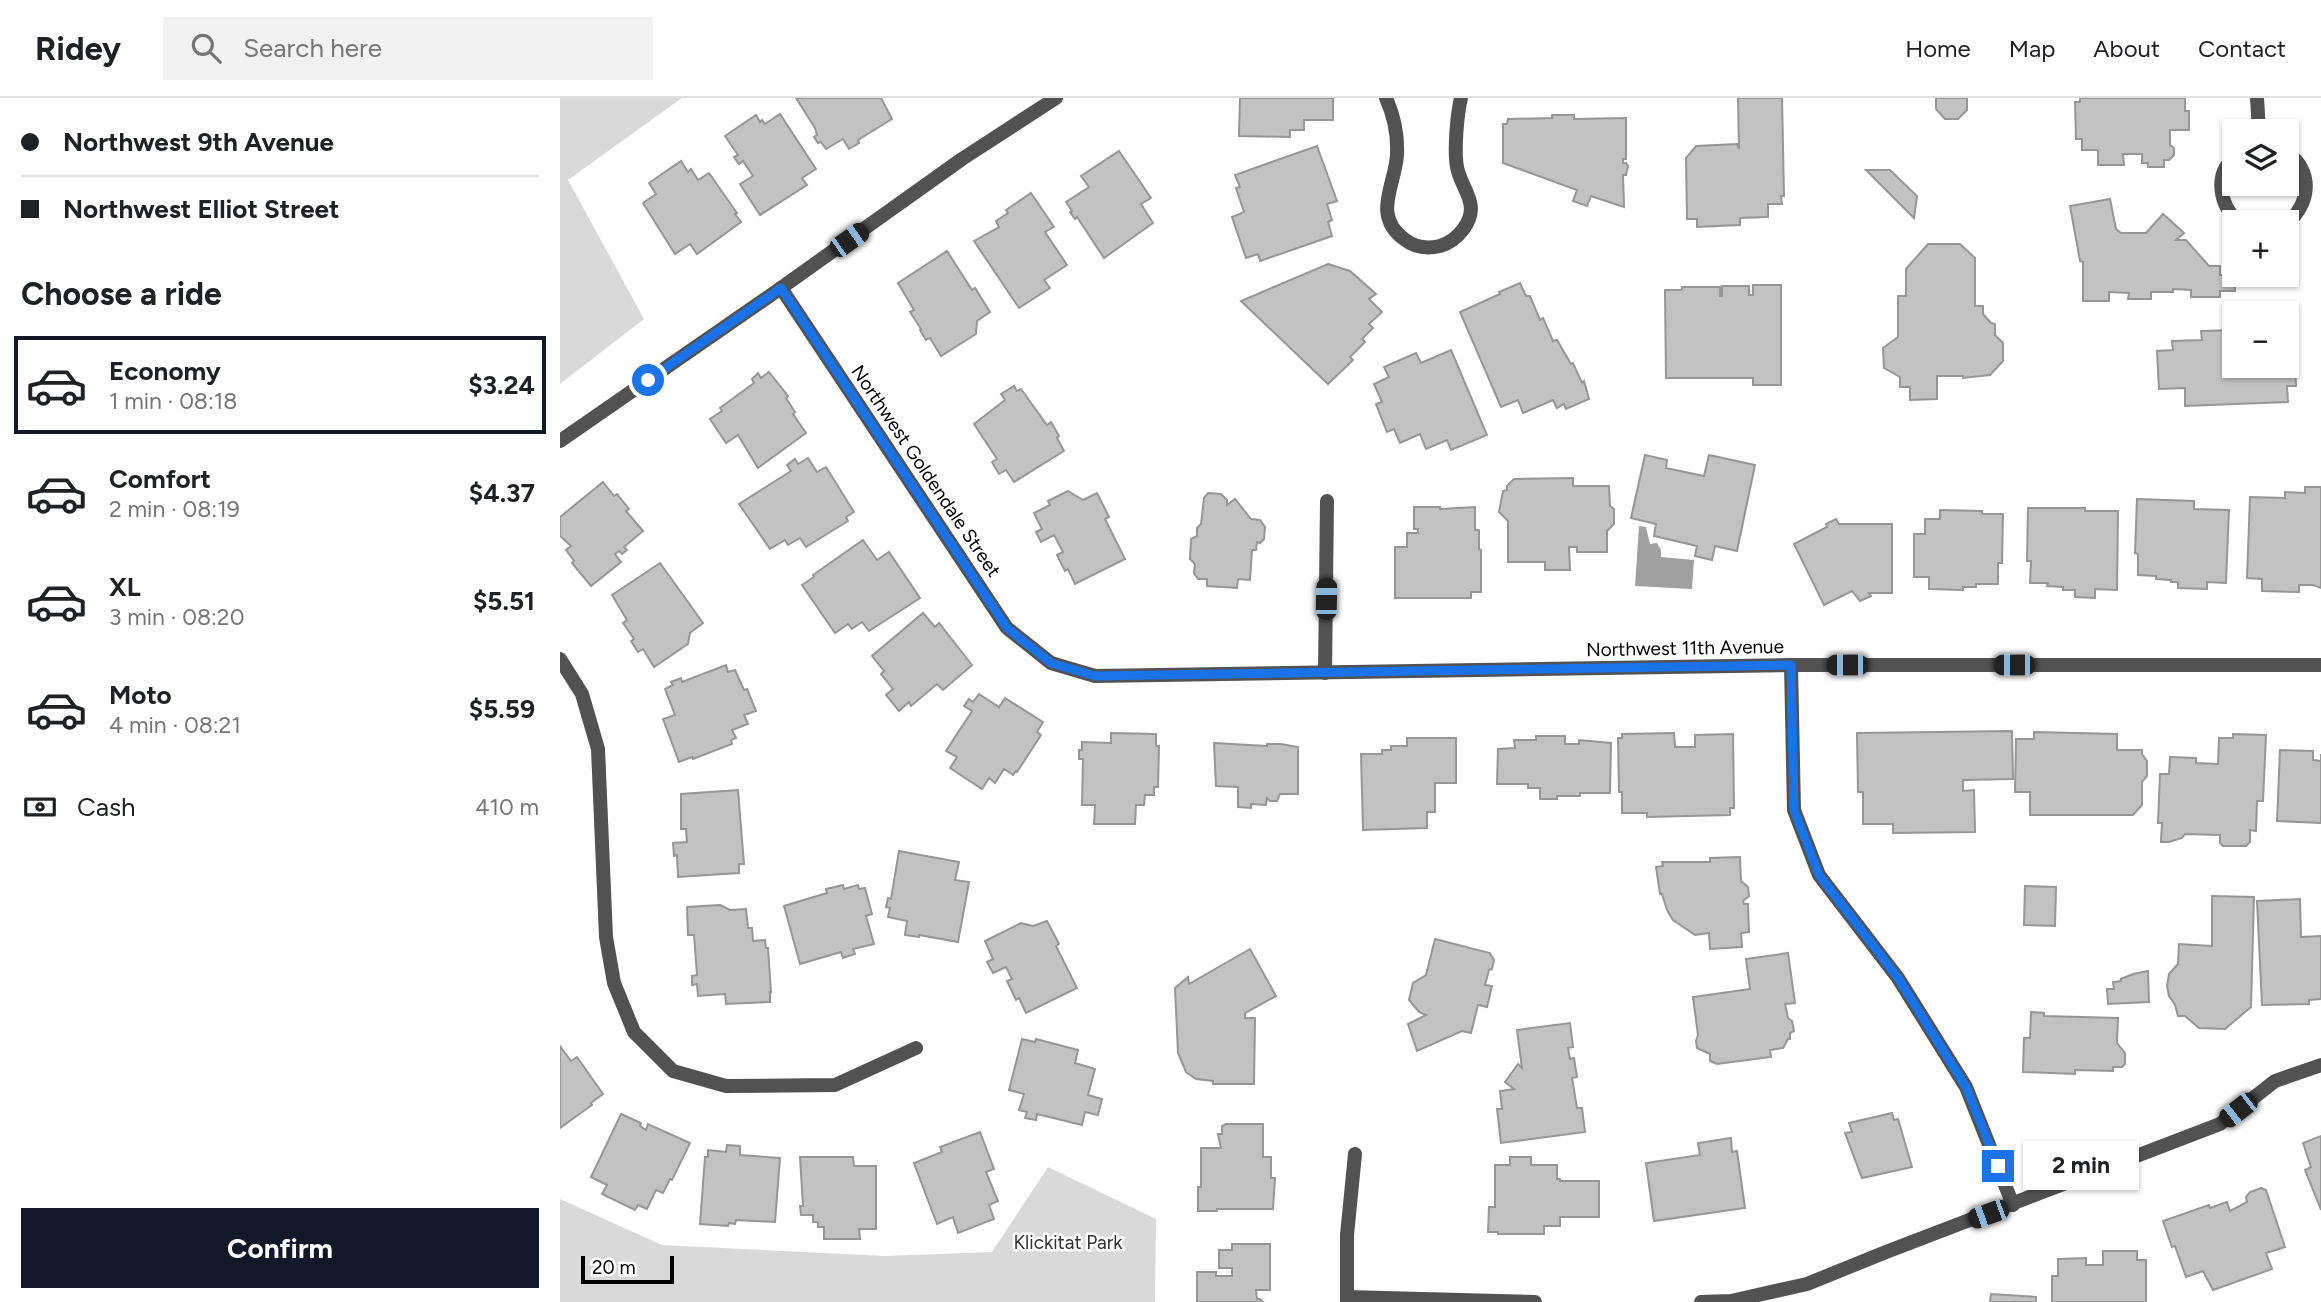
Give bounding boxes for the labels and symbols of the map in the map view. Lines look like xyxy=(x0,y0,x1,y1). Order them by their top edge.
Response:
car xyxy=(826,219,873,261)
street label: Northwest Goldendale Street xyxy=(846,361,1006,581)
route start xyxy=(632,364,664,396)
car xyxy=(1316,578,1337,620)
street label: Northwest 11th Avenue xyxy=(1586,635,1784,661)
car xyxy=(1827,655,1869,676)
car xyxy=(1994,655,2036,676)
car xyxy=(2215,1089,2262,1131)
callout: 2 min xyxy=(2022,1142,2138,1190)
route end xyxy=(1982,1150,2014,1182)
car xyxy=(1965,1197,2012,1231)
park label: Klickitat Park xyxy=(1014,1231,1123,1254)
scale bar xyxy=(581,1253,674,1285)

